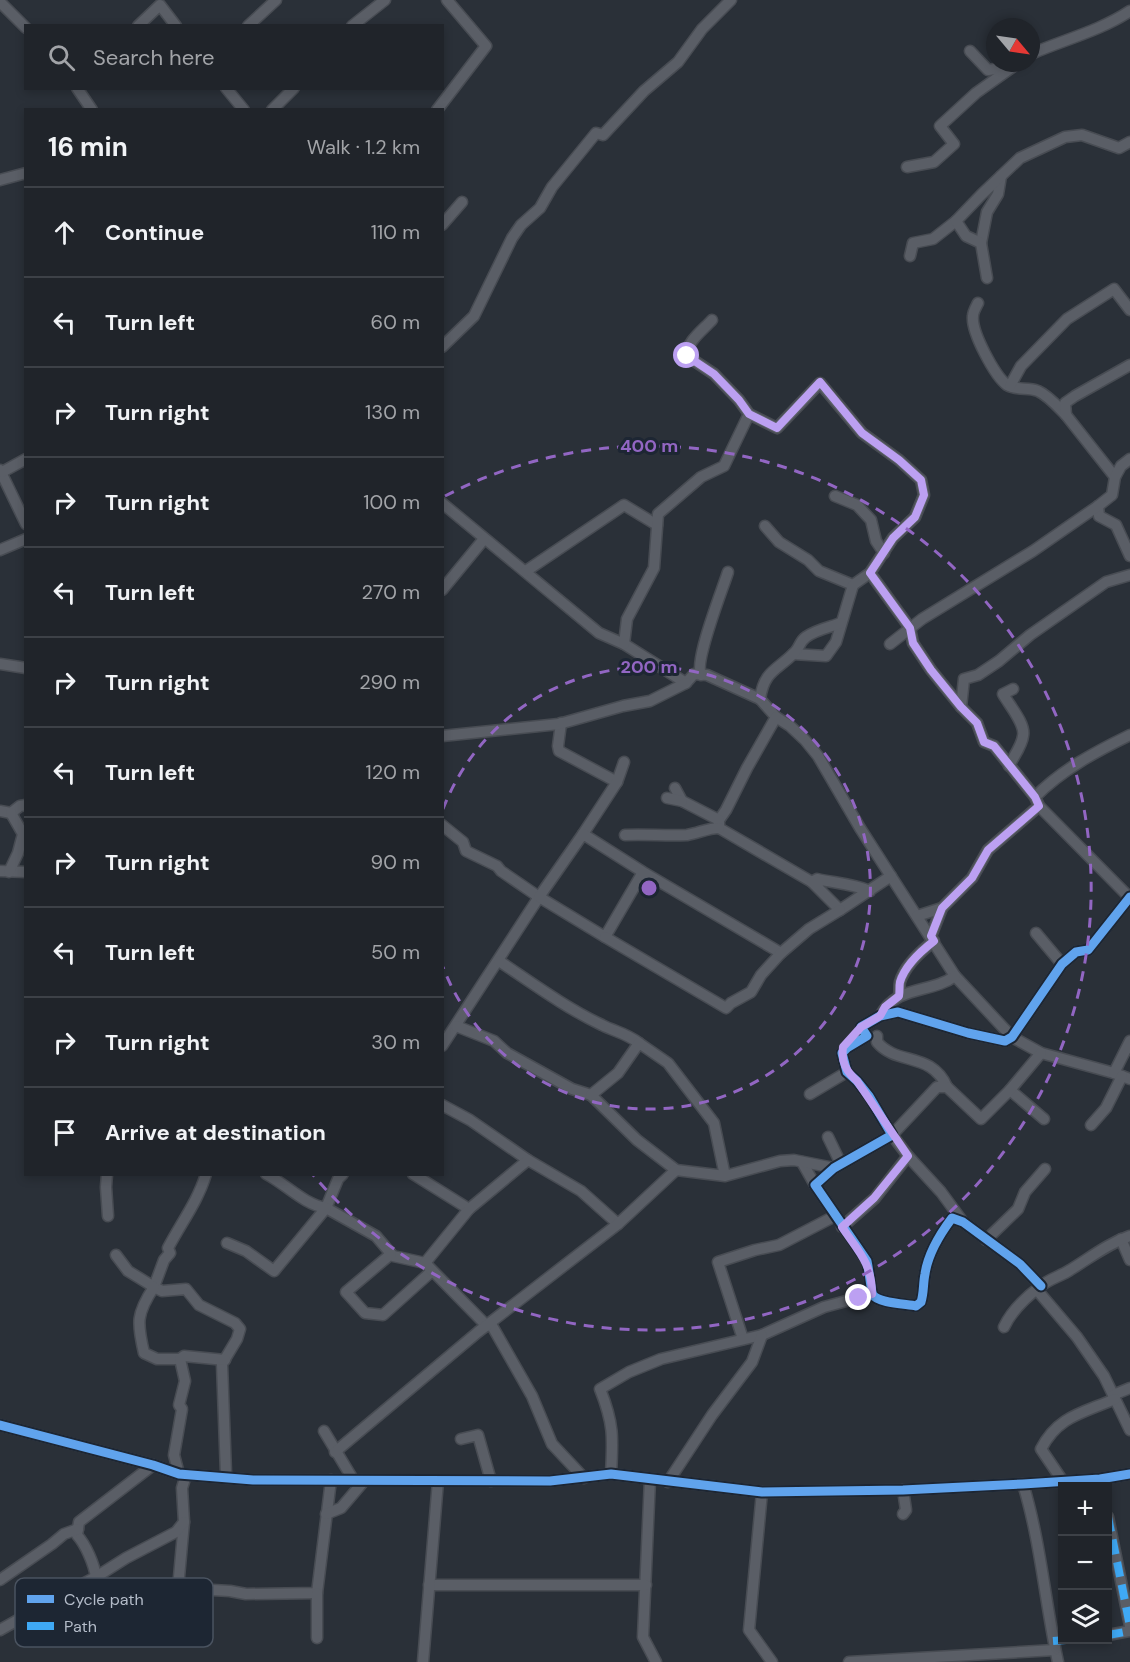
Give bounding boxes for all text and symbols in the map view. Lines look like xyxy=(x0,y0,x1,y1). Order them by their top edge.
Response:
north arrow xyxy=(986,18,1040,72)
search box xyxy=(24,24,444,90)
icon: search xyxy=(45,41,78,74)
text: Search here xyxy=(93,43,214,72)
text: 16 min xyxy=(48,130,128,164)
text: Walk · 1.2 km xyxy=(307,134,420,160)
icon: ahead xyxy=(48,216,81,249)
text: Continue xyxy=(105,218,204,247)
text: 110 m xyxy=(371,219,420,245)
icon: left xyxy=(48,306,81,339)
text: Turn left xyxy=(105,308,195,337)
text: 60 m xyxy=(371,309,420,335)
route start xyxy=(673,342,699,368)
icon: right xyxy=(48,396,81,429)
text: Turn right xyxy=(105,398,210,427)
text: 130 m xyxy=(365,399,420,425)
text: 400 m xyxy=(620,434,678,458)
icon: right xyxy=(48,486,81,519)
text: Turn right xyxy=(105,488,210,517)
text: 100 m xyxy=(363,489,420,515)
icon: left xyxy=(48,576,81,609)
text: Turn left xyxy=(105,578,195,607)
text: 270 m xyxy=(362,579,420,605)
text: 200 m xyxy=(621,655,677,679)
icon: right xyxy=(48,666,81,699)
text: Turn right xyxy=(105,668,210,697)
text: 290 m xyxy=(359,669,420,695)
icon: left xyxy=(48,756,81,789)
text: Turn left xyxy=(105,758,195,787)
text: 120 m xyxy=(366,759,420,785)
icon: right xyxy=(48,846,81,879)
text: Turn right xyxy=(105,848,210,877)
text: 90 m xyxy=(371,849,420,875)
centre of rings xyxy=(639,878,659,898)
icon: left xyxy=(48,936,81,969)
text: Turn left xyxy=(105,938,195,967)
text: 50 m xyxy=(371,939,420,965)
icon: right xyxy=(48,1026,81,1059)
text: Turn right xyxy=(105,1028,210,1057)
text: 30 m xyxy=(371,1029,420,1055)
icon: arrive xyxy=(48,1116,81,1149)
text: Arrive at destination xyxy=(105,1118,326,1147)
route end xyxy=(845,1284,871,1310)
map controls xyxy=(1058,1482,1112,1644)
button: + xyxy=(1058,1482,1112,1536)
button: − xyxy=(1058,1536,1112,1590)
legend xyxy=(15,1578,213,1647)
text: Cycle path xyxy=(64,1589,144,1610)
button: layers xyxy=(1058,1590,1112,1644)
text: Path xyxy=(64,1616,97,1637)

